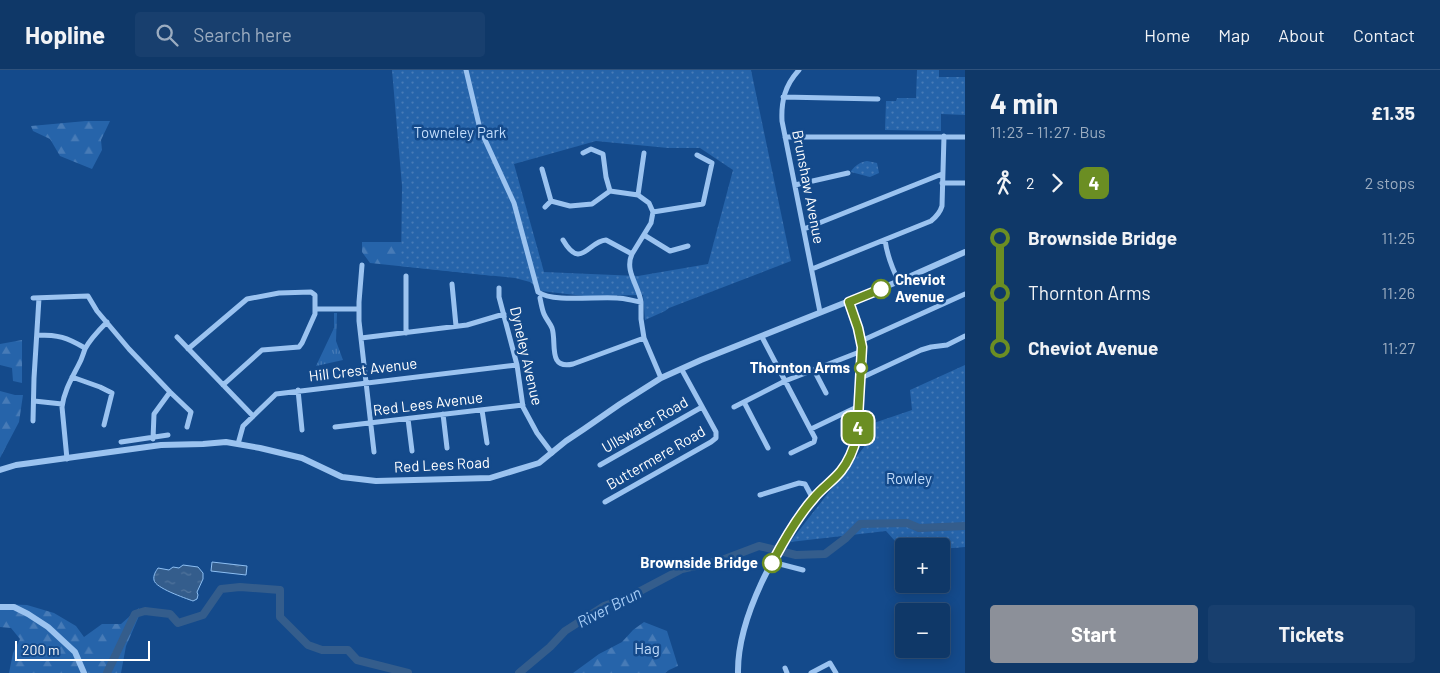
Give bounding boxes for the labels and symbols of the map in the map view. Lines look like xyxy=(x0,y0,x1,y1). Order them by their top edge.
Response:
park label: Towneley Park xyxy=(414,123,507,141)
street label: Brunshaw Avenue xyxy=(789,128,829,245)
place label: Cheviot Avenue xyxy=(895,270,946,305)
marker: Cheviot Avenue xyxy=(871,279,891,299)
street label: Dyneley Avenue xyxy=(507,305,547,407)
street label: Hill Crest Avenue xyxy=(308,353,418,385)
place label: Thornton Arms xyxy=(750,358,850,376)
marker: Thornton Arms xyxy=(854,361,868,375)
street label: Red Lees Avenue xyxy=(372,387,484,419)
street label: Ullswater Road xyxy=(598,392,691,456)
line badge: 4 xyxy=(842,412,874,444)
street label: Buttermere Road xyxy=(603,422,708,493)
street label: Red Lees Road xyxy=(394,452,490,476)
park label: Rowley xyxy=(886,469,932,487)
place label: Brownside Bridge xyxy=(640,553,758,571)
marker: Brownside Bridge xyxy=(762,553,782,573)
water label: River Brun xyxy=(573,582,644,631)
scale bar xyxy=(15,638,150,661)
park label: Hag xyxy=(634,639,660,657)

